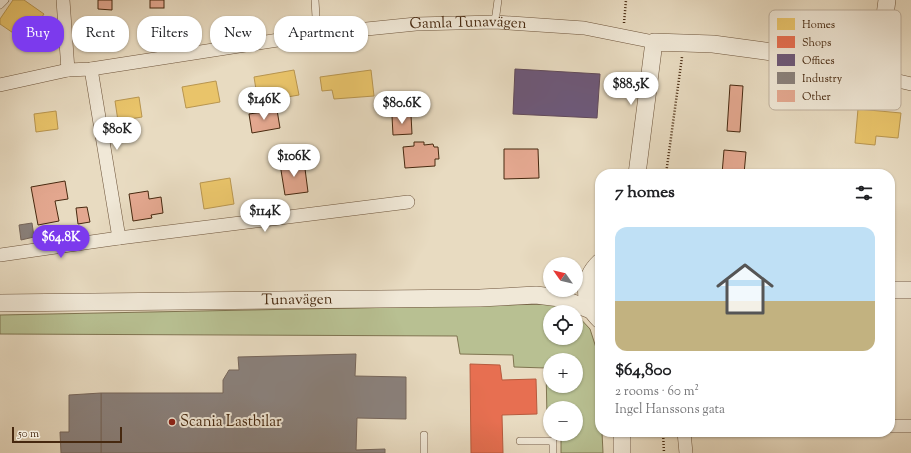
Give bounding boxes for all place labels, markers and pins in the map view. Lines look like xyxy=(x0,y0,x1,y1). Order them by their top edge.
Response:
pin: $88.5K xyxy=(598,72,664,106)
pin: $146K xyxy=(236,87,292,121)
pin: $80.6K xyxy=(369,91,435,125)
pin: $80K xyxy=(93,117,141,151)
pin: $106K xyxy=(266,144,322,178)
pin: $114K xyxy=(237,199,293,233)
pin: $64.8K xyxy=(28,225,94,259)
place label: Scania Lastbilar xyxy=(180,412,282,433)
marker: Scania Lastbilar xyxy=(167,417,177,427)

